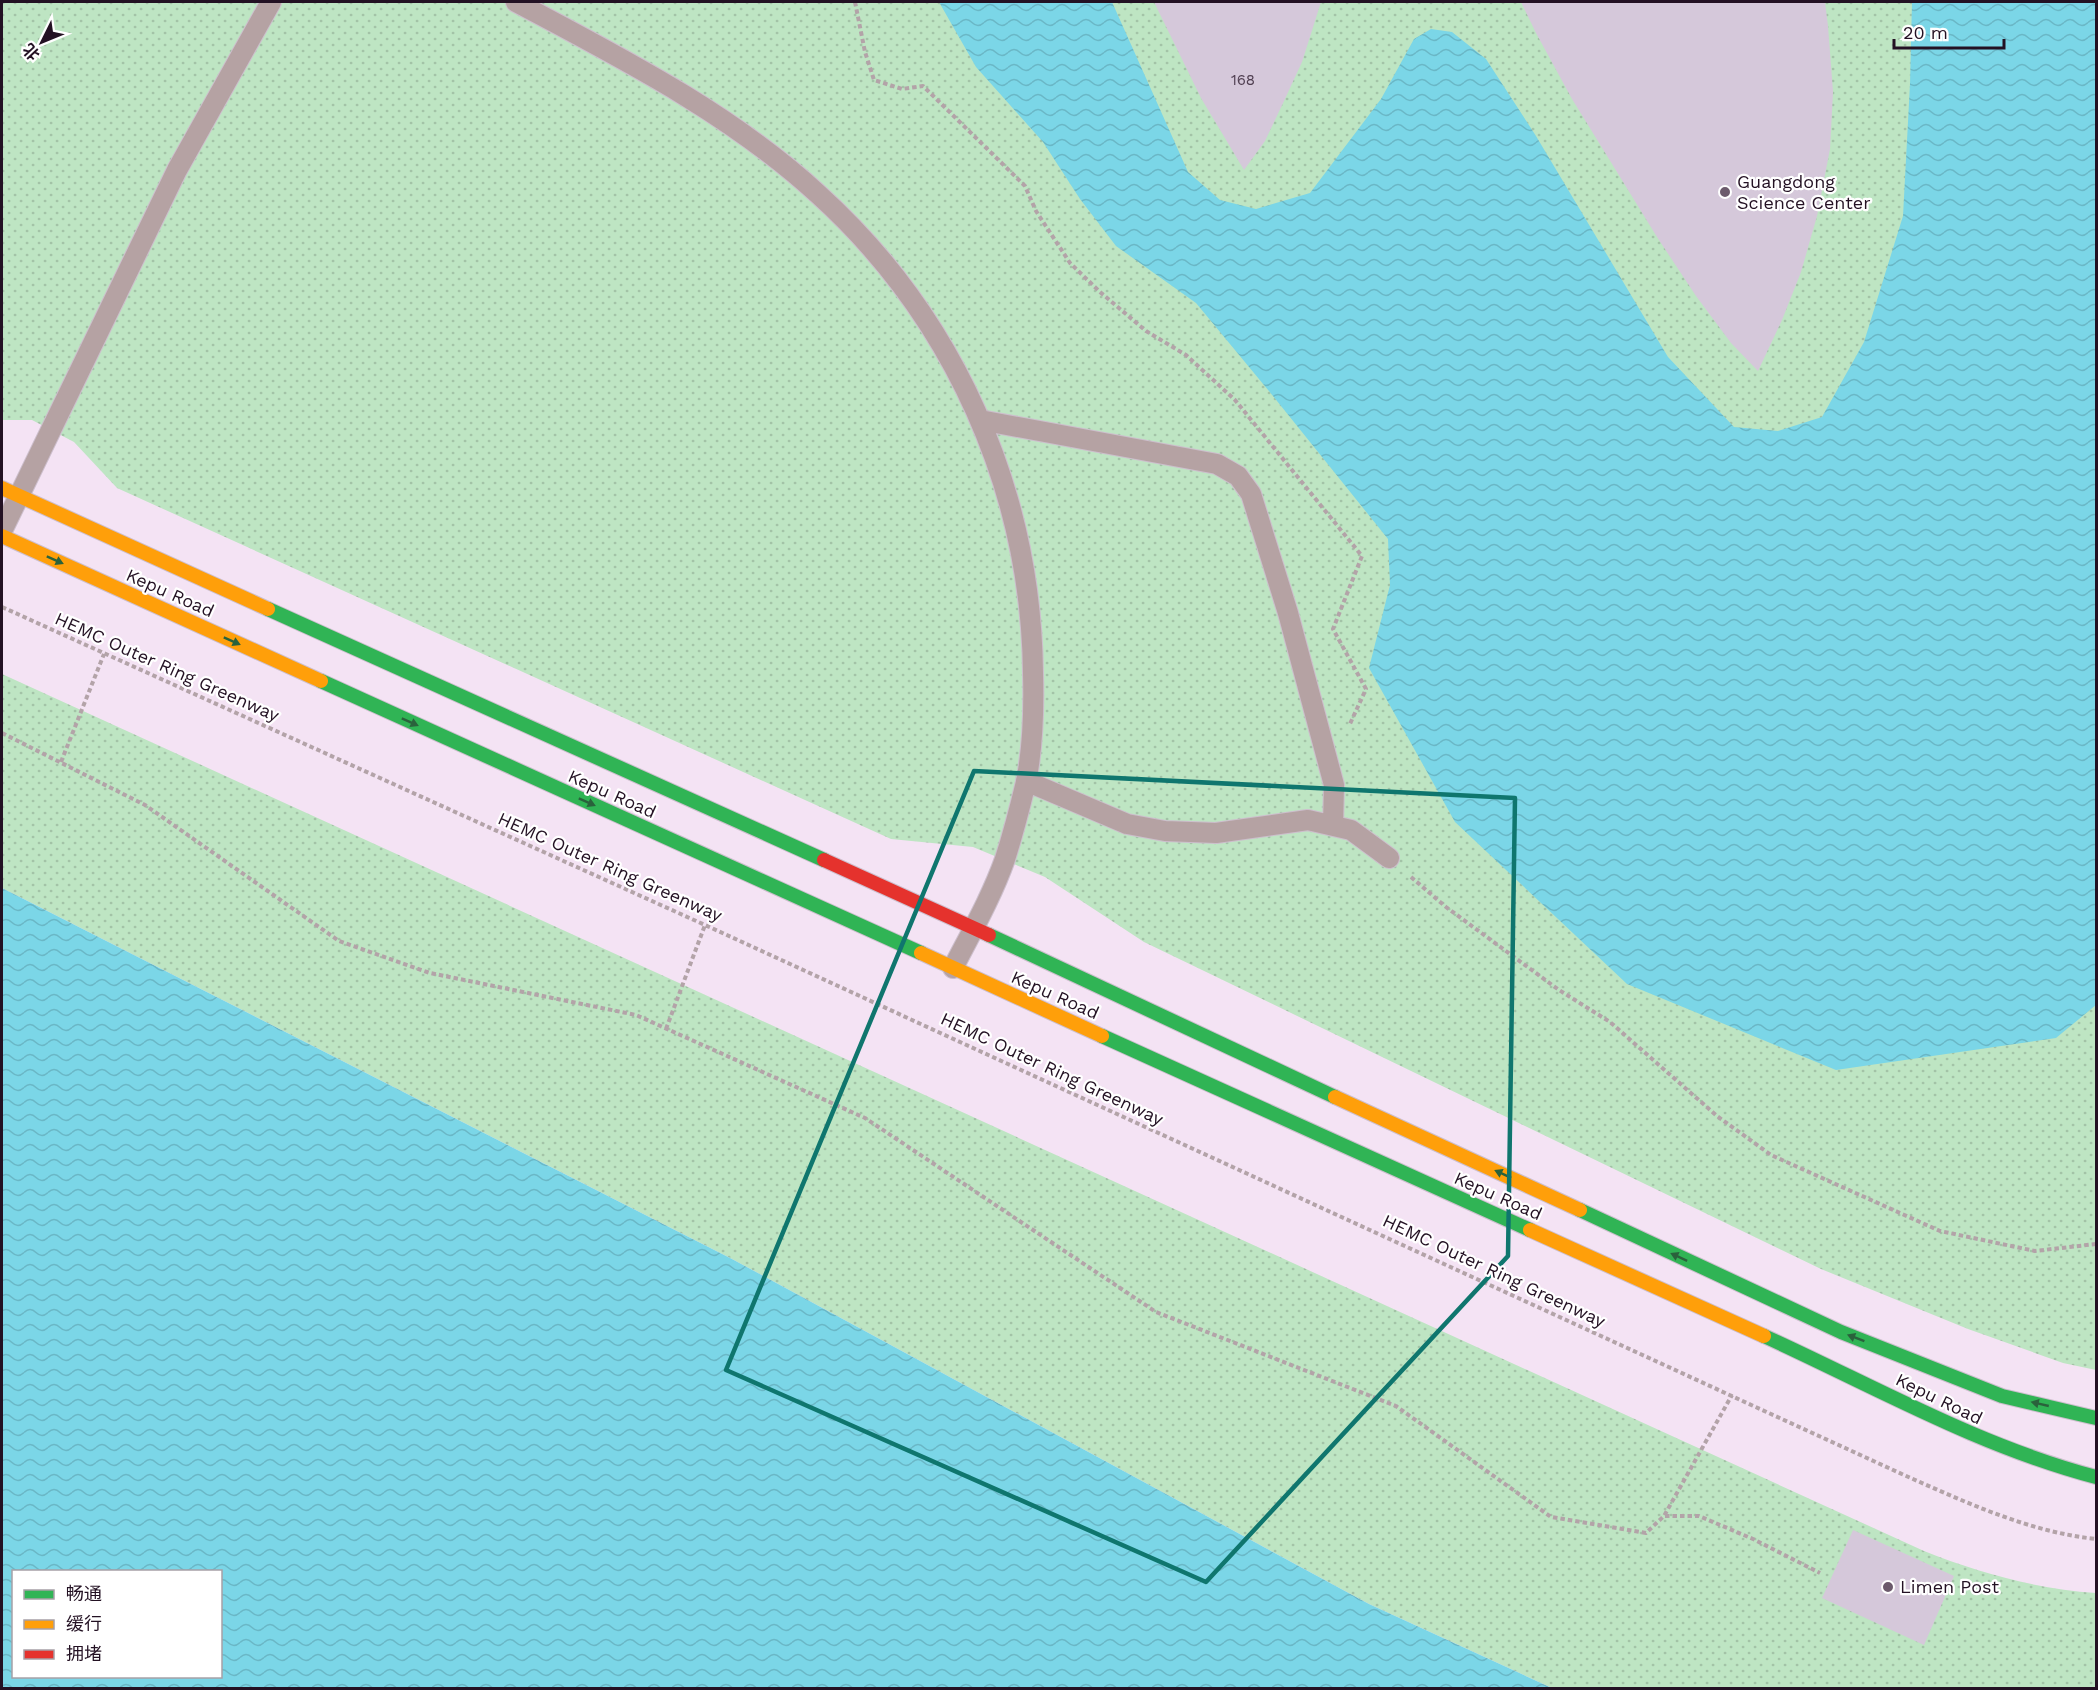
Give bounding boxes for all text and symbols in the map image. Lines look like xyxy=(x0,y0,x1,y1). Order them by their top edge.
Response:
north arrow xyxy=(12,12,72,72)
scale bar xyxy=(1894,12,2004,50)
text: 20 m xyxy=(1903,22,1948,43)
text: 北 xyxy=(19,40,44,64)
house number: 168 xyxy=(1231,71,1255,89)
place label: Guangdong Science Center xyxy=(1737,171,1871,213)
marker: Guangdong Science Center xyxy=(1718,185,1732,199)
one-way arrow xyxy=(46,556,63,565)
street label: Kepu Road xyxy=(123,564,217,621)
street label: HEMC Outer Ring Greenway xyxy=(52,607,283,726)
one-way arrow xyxy=(224,636,242,646)
one-way arrow xyxy=(401,717,418,726)
street label: Kepu Road xyxy=(565,765,659,822)
one-way arrow xyxy=(579,798,596,807)
street label: HEMC Outer Ring Greenway xyxy=(495,807,726,926)
street label: Kepu Road xyxy=(1008,966,1102,1023)
street label: HEMC Outer Ring Greenway xyxy=(938,1008,1168,1130)
street label: Kepu Road xyxy=(1451,1167,1545,1224)
one-way arrow xyxy=(1494,1170,1511,1179)
street label: HEMC Outer Ring Greenway xyxy=(1380,1210,1610,1332)
one-way arrow xyxy=(1671,1252,1688,1261)
one-way arrow xyxy=(1847,1333,1865,1343)
street label: Kepu Road xyxy=(1892,1369,1986,1429)
one-way arrow xyxy=(2030,1399,2049,1409)
legend xyxy=(12,1570,222,1678)
place label: Limen Post xyxy=(1900,1576,1999,1597)
marker: Limen Post xyxy=(1881,1580,1895,1594)
text: 畅通 xyxy=(66,1583,102,1604)
text: 缓行 xyxy=(66,1613,102,1634)
text: 拥堵 xyxy=(66,1643,102,1664)

